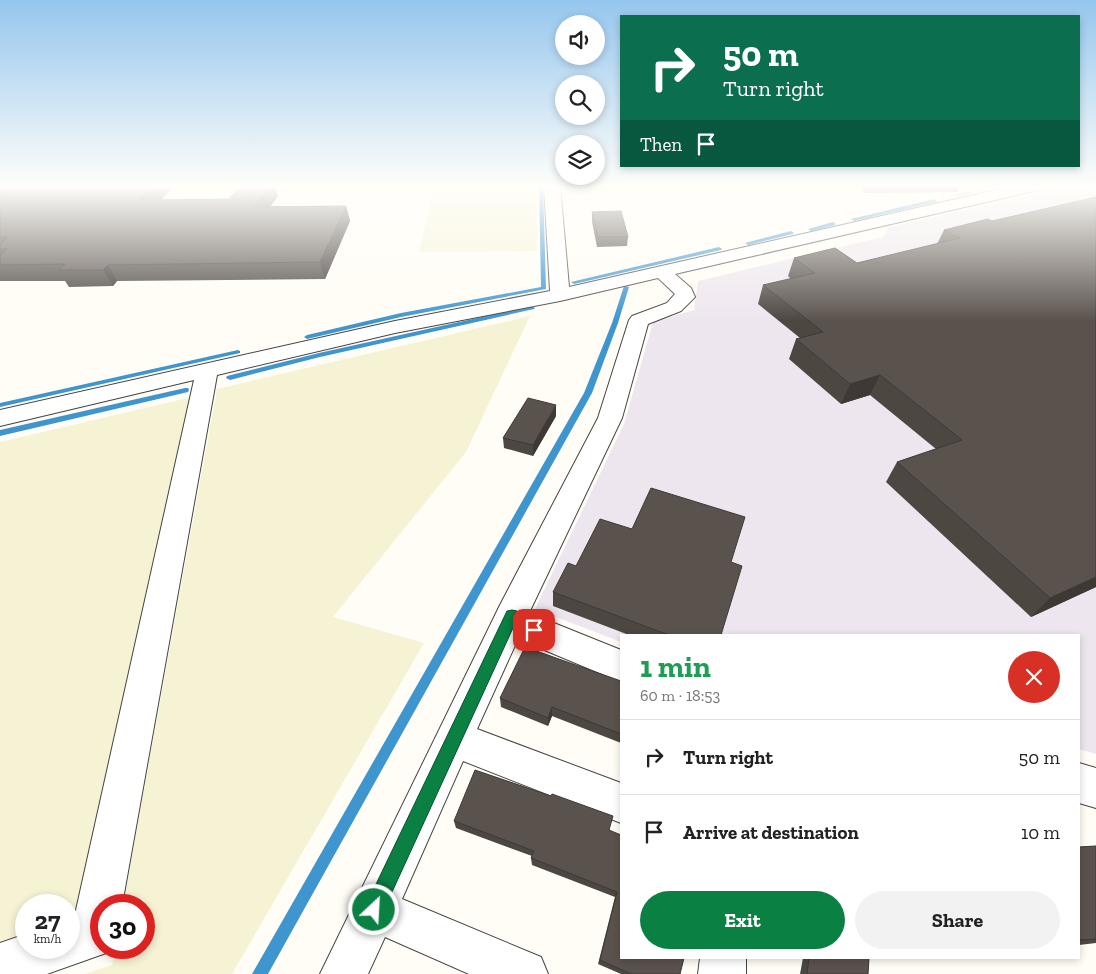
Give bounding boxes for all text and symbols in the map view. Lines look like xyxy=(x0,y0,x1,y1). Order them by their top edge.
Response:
map controls xyxy=(555,15,605,185)
button: sound xyxy=(555,15,605,65)
text: 50 m xyxy=(723,33,799,75)
icon: right xyxy=(640,35,705,100)
button: search xyxy=(555,75,605,125)
text: Turn right xyxy=(723,75,824,102)
icon: arrive xyxy=(692,130,720,158)
text: Then xyxy=(640,133,682,156)
button: layers xyxy=(555,135,605,185)
pin xyxy=(513,609,555,651)
icon: arrive xyxy=(520,616,548,644)
text: 1 min xyxy=(640,649,711,685)
button: close xyxy=(1008,651,1060,703)
text: 60 m · 18:53 xyxy=(640,686,720,705)
icon: right xyxy=(640,743,668,771)
text: Turn right xyxy=(683,746,773,769)
text: 50 m xyxy=(1019,746,1060,769)
icon: arrive xyxy=(640,818,668,846)
text: Arrive at destination xyxy=(683,821,859,844)
text: 10 m xyxy=(1021,821,1060,844)
position arrow xyxy=(347,883,399,935)
button: Exit xyxy=(640,891,845,949)
button: Share xyxy=(855,891,1060,949)
speed limit sign: 30 xyxy=(90,894,155,959)
text: 27 xyxy=(35,905,60,935)
text: km/h xyxy=(34,932,61,946)

